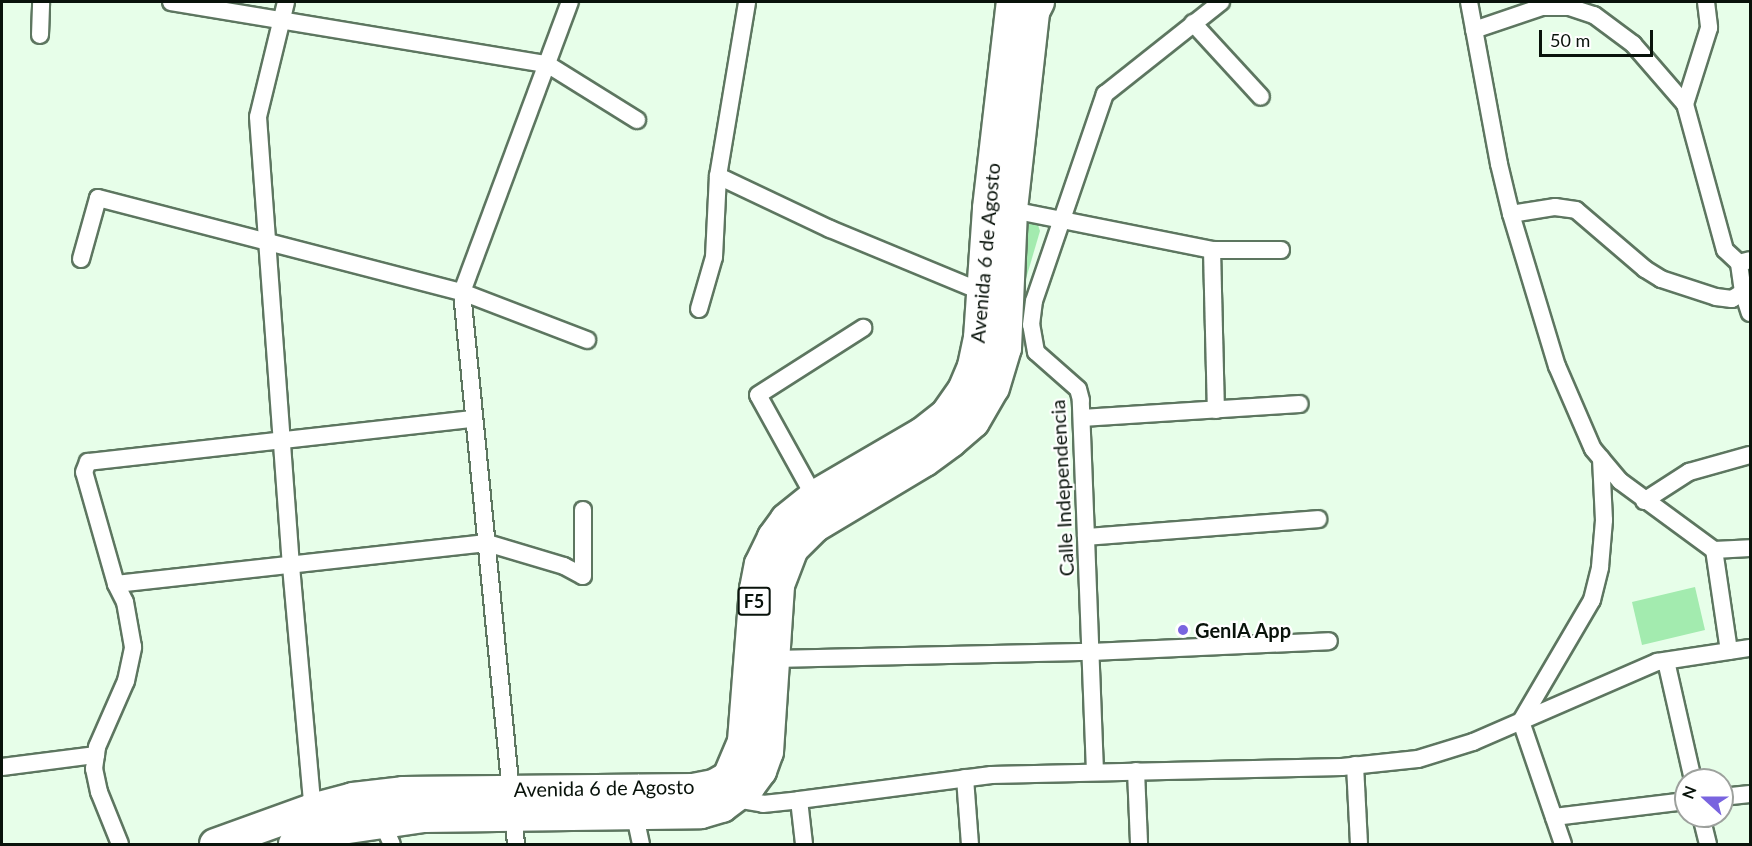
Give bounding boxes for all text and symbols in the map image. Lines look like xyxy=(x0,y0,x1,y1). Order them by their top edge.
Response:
scale bar xyxy=(1542,18,1656,56)
text: 50 m xyxy=(1550,29,1590,51)
street label: Avenida 6 de Agosto xyxy=(965,162,1005,344)
street label: Calle Independencia xyxy=(1045,399,1079,577)
road number: F5 xyxy=(738,586,771,616)
place label: GenIA App xyxy=(1195,618,1292,642)
marker: GenIA App xyxy=(1176,623,1190,637)
north arrow xyxy=(1674,768,1734,828)
street label: Avenida 6 de Agosto xyxy=(513,774,695,802)
text: N xyxy=(1678,783,1700,801)

